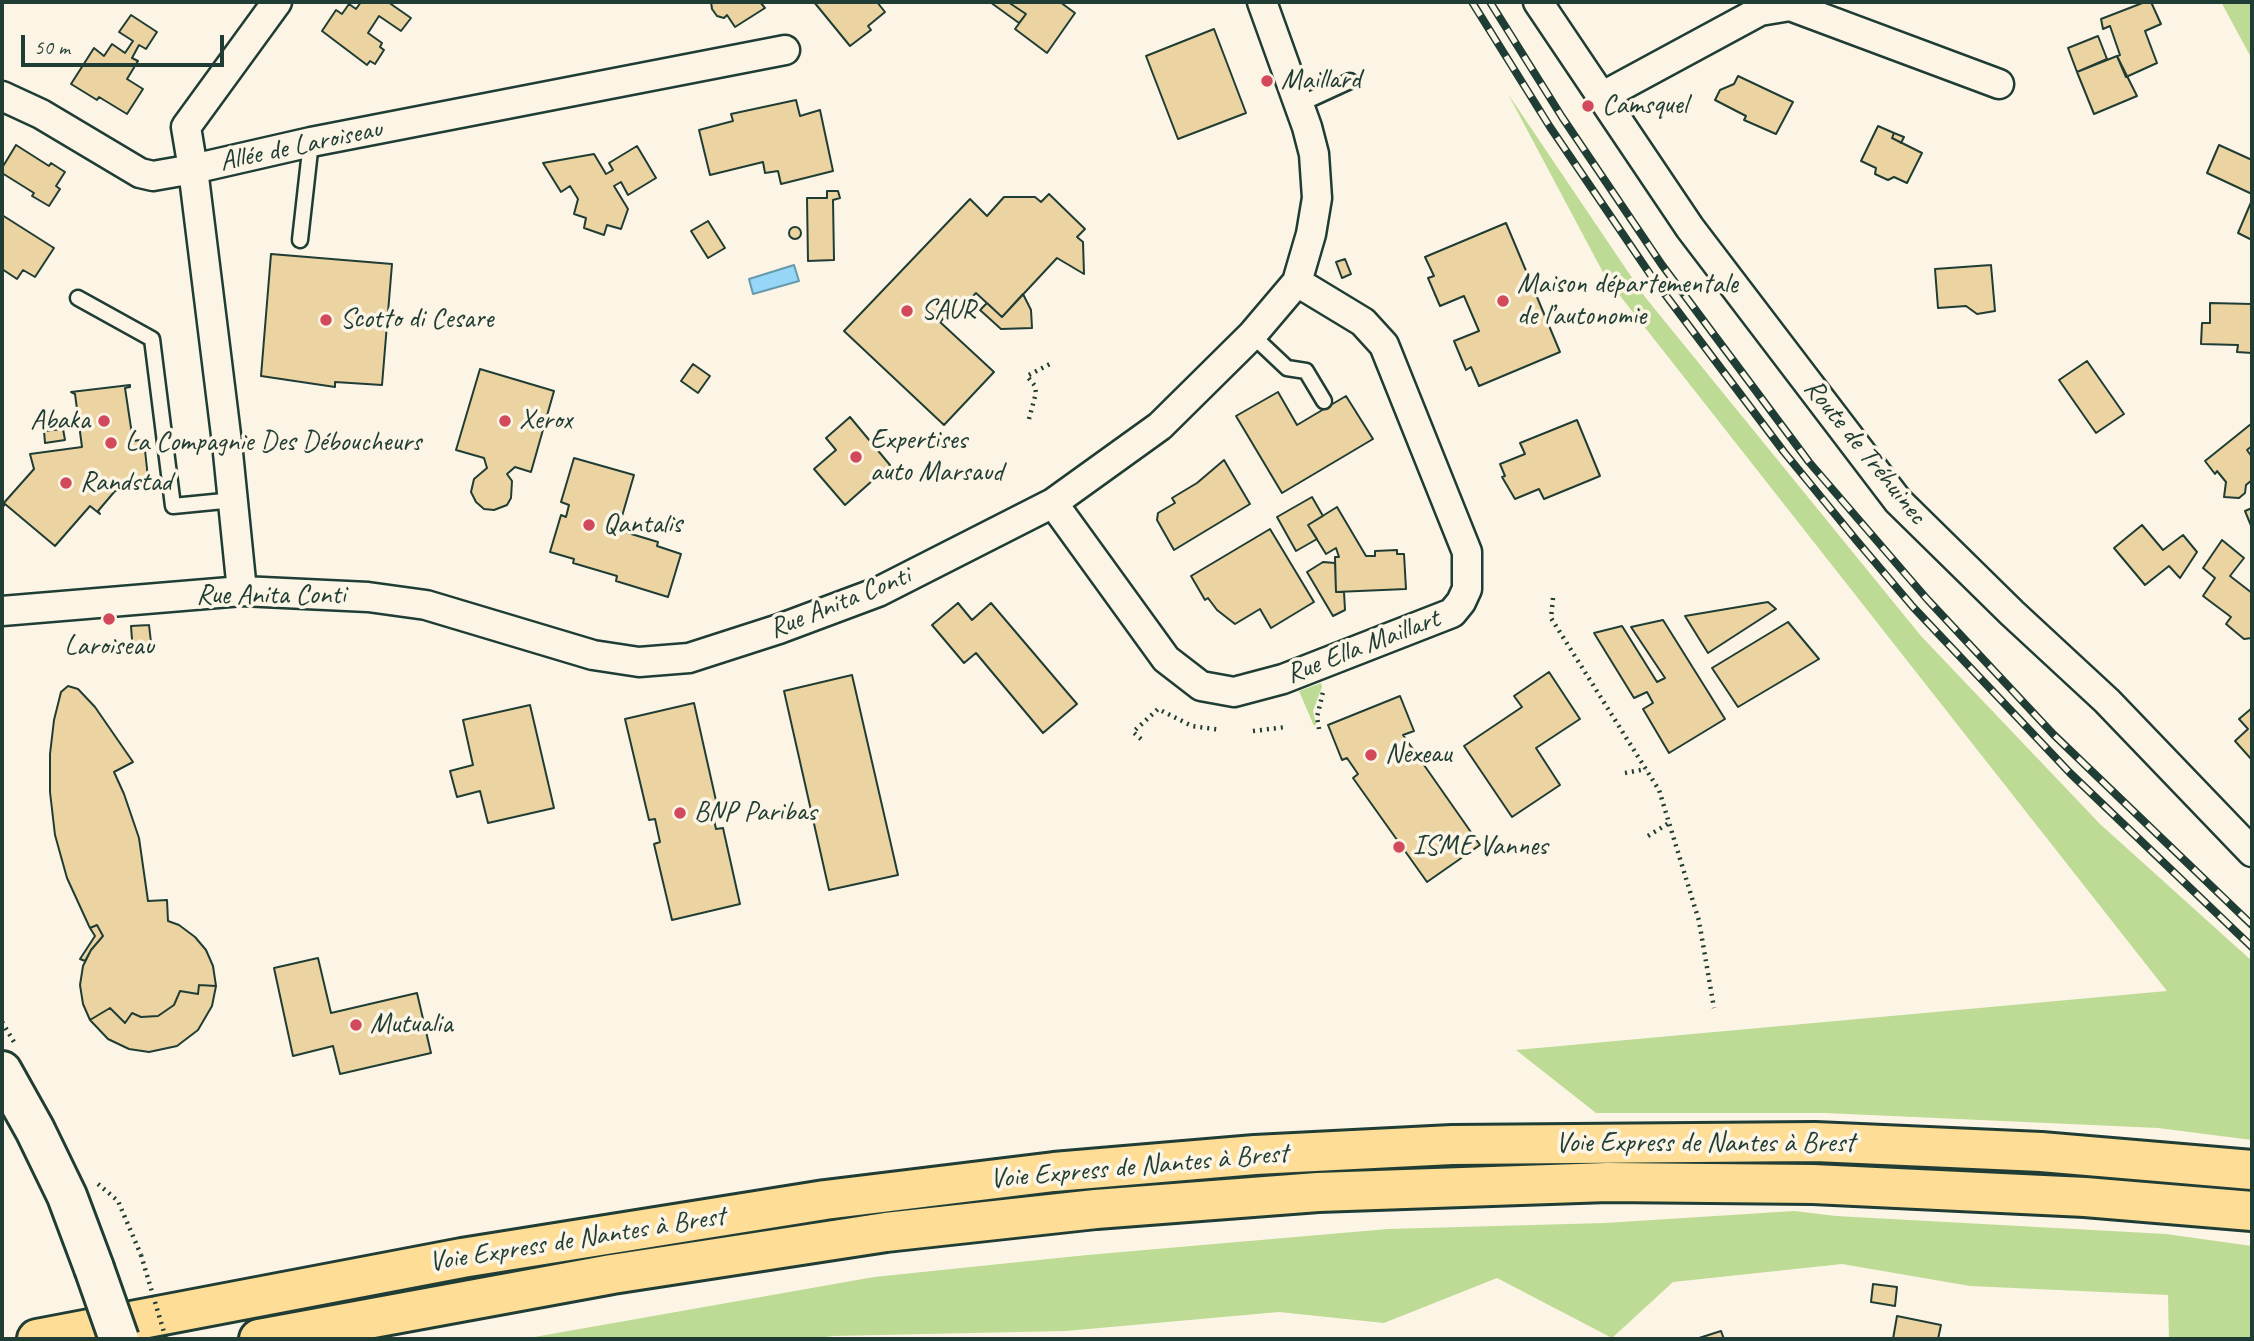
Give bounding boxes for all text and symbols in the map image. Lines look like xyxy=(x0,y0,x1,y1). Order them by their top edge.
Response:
scale bar xyxy=(24,21,228,65)
text: 50 m xyxy=(34,34,70,60)
place label: Maillard xyxy=(1281,64,1361,98)
marker: Maillard xyxy=(1259,73,1275,89)
place label: Camsquel xyxy=(1602,89,1687,123)
marker: Camsquel xyxy=(1580,98,1596,114)
street label: Allée de Laroiseau xyxy=(217,112,385,180)
place label: Maison départementale de l’autonomie xyxy=(1517,268,1738,334)
marker: Maison départementale de l’autonomie xyxy=(1495,293,1511,309)
place label: SAUR xyxy=(921,294,976,328)
place label: Scotto di Cesare xyxy=(340,303,493,337)
marker: SAUR xyxy=(899,303,915,319)
marker: Scotto di Cesare xyxy=(318,312,334,328)
street label: Route de Tréhuinec xyxy=(1796,372,1934,532)
place label: Abaka xyxy=(30,404,90,438)
place label: Xerox xyxy=(519,404,572,438)
marker: Abaka xyxy=(96,413,112,429)
marker: Xerox xyxy=(497,413,513,429)
place label: Expertises auto Marsaud xyxy=(870,424,1003,490)
place label: La Compagnie Des Déboucheurs xyxy=(125,426,421,460)
marker: La Compagnie Des Déboucheurs xyxy=(103,435,119,451)
marker: Expertises auto Marsaud xyxy=(848,449,864,465)
place label: Randstad xyxy=(80,466,172,500)
marker: Randstad xyxy=(58,475,74,491)
place label: Qantalis xyxy=(603,508,682,542)
marker: Qantalis xyxy=(581,517,597,533)
street label: Rue Anita Conti xyxy=(764,559,916,647)
street label: Rue Anita Conti xyxy=(196,579,346,613)
street label: Rue Ella Maillart xyxy=(1282,602,1444,692)
marker: Laroiseau xyxy=(101,611,117,627)
place label: Laroiseau xyxy=(64,630,154,664)
place label: Nexeau xyxy=(1385,738,1452,772)
marker: Nexeau xyxy=(1363,747,1379,763)
place label: BNP Paribas xyxy=(694,796,816,830)
marker: BNP Paribas xyxy=(672,805,688,821)
place label: ISME Vannes xyxy=(1413,830,1548,864)
marker: ISME Vannes xyxy=(1391,839,1407,855)
place label: Mutualia xyxy=(370,1008,453,1042)
marker: Mutualia xyxy=(348,1017,364,1033)
street label: Voie Express de Nantes à Brest xyxy=(1556,1127,1854,1161)
street label: Voie Express de Nantes à Brest xyxy=(989,1137,1289,1197)
street label: Voie Express de Nantes à Brest xyxy=(427,1200,727,1280)

